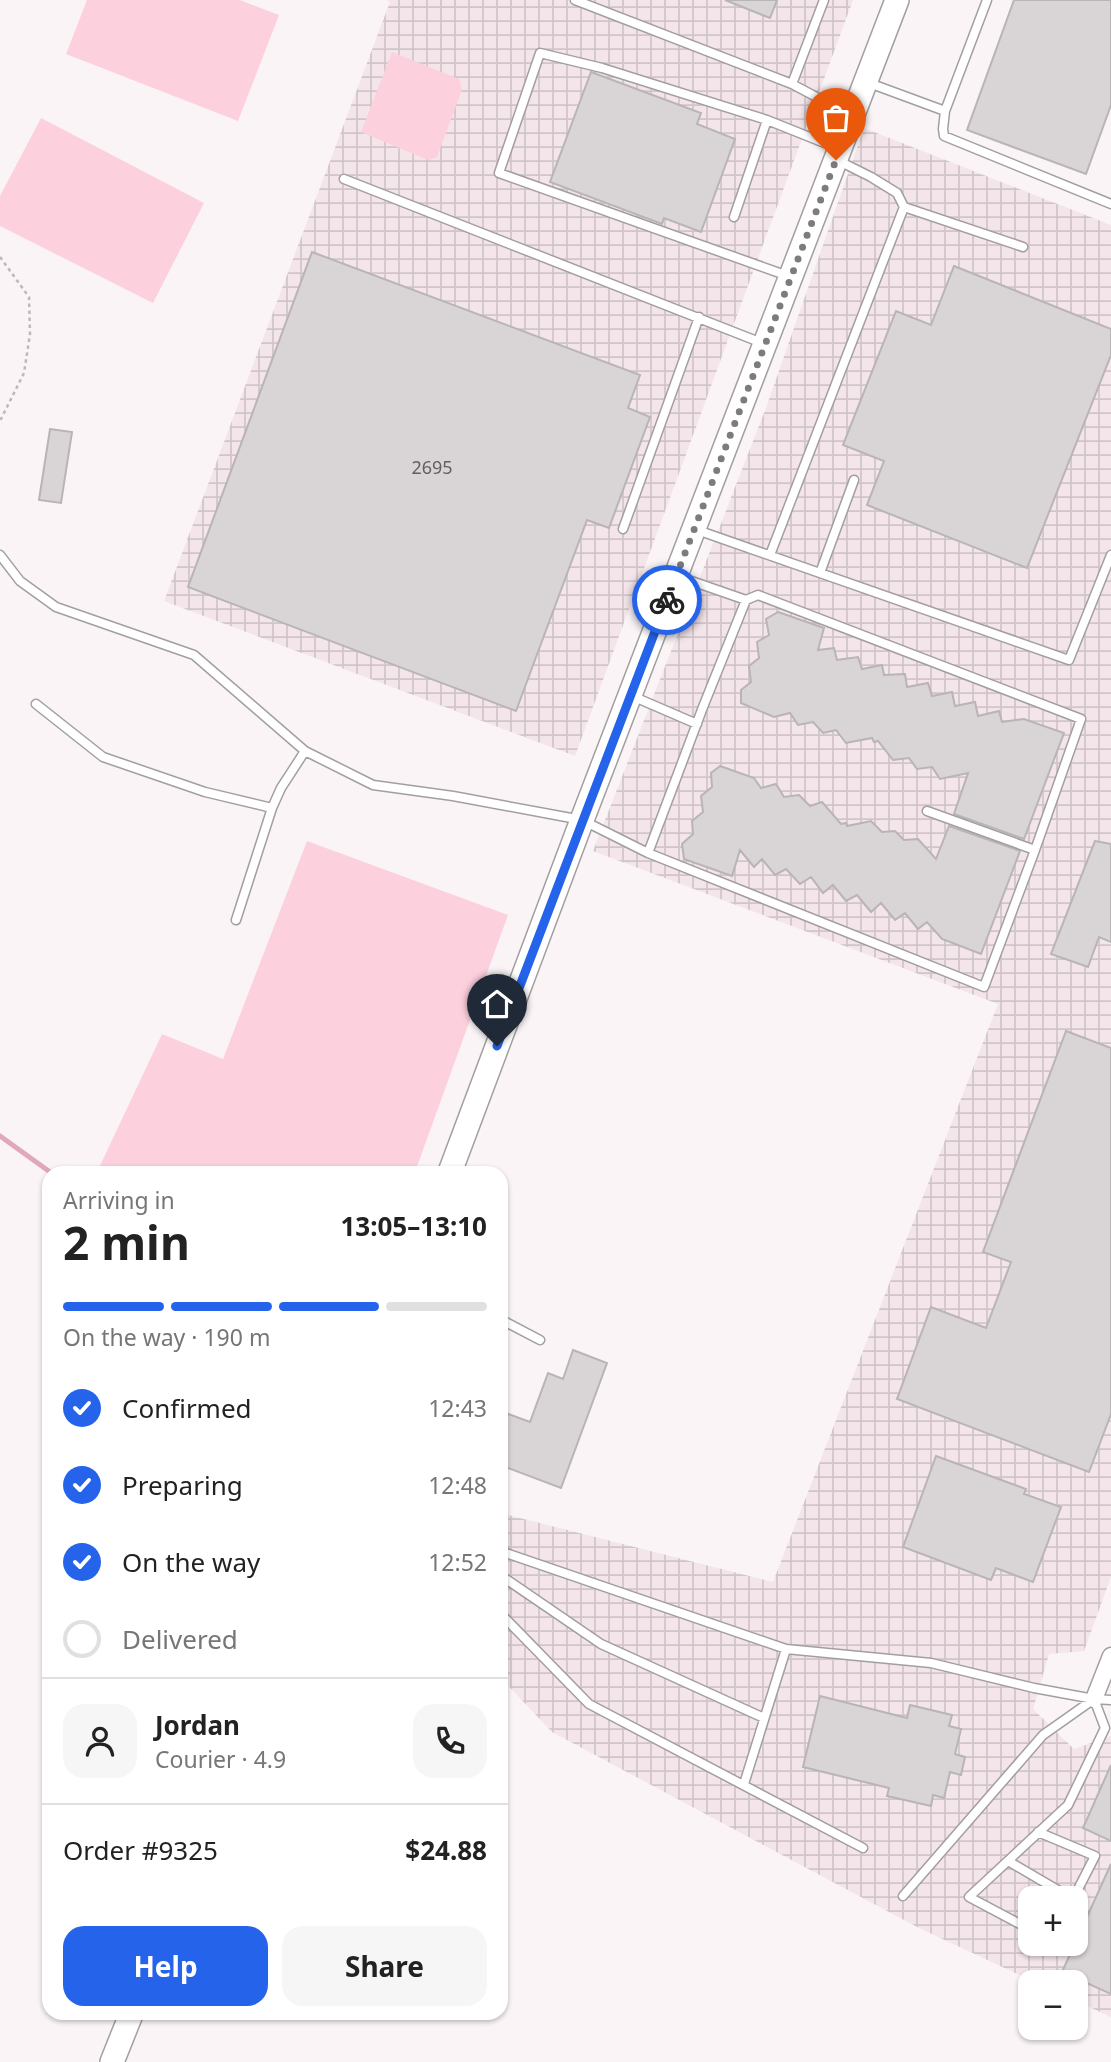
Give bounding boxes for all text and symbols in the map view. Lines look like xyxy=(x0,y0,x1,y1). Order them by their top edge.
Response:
pin xyxy=(806,88,866,160)
icon: bag xyxy=(817,99,855,137)
house number: 2695 xyxy=(411,455,453,479)
courier xyxy=(632,565,702,635)
icon: bike xyxy=(648,581,686,619)
pin xyxy=(467,974,527,1046)
icon: home xyxy=(478,985,516,1023)
text: Arriving in xyxy=(63,1184,175,1216)
text: 13:05–13:10 xyxy=(340,1208,487,1244)
text: 2 min xyxy=(63,1211,190,1273)
text: On the way · 190 m xyxy=(63,1321,270,1353)
icon: check xyxy=(63,1389,101,1427)
text: Confirmed xyxy=(122,1390,252,1426)
text: 12:43 xyxy=(428,1392,487,1424)
icon: check xyxy=(63,1466,101,1504)
text: Preparing xyxy=(122,1467,243,1503)
text: 12:48 xyxy=(428,1469,487,1501)
icon: check xyxy=(63,1543,101,1581)
text: On the way xyxy=(122,1544,260,1580)
text: 12:52 xyxy=(428,1546,487,1578)
text: Delivered xyxy=(122,1621,238,1657)
button: person xyxy=(63,1704,137,1778)
button: phone xyxy=(413,1704,487,1778)
text: Jordan xyxy=(155,1707,240,1743)
text: Courier · 4.9 xyxy=(155,1743,286,1775)
text: Order #9325 xyxy=(63,1832,218,1868)
text: $24.88 xyxy=(405,1832,487,1868)
map controls xyxy=(1018,1886,1088,2040)
button: + xyxy=(1018,1886,1088,1956)
button: Help xyxy=(63,1926,268,2006)
button: Share xyxy=(282,1926,487,2006)
button: − xyxy=(1018,1970,1088,2040)

